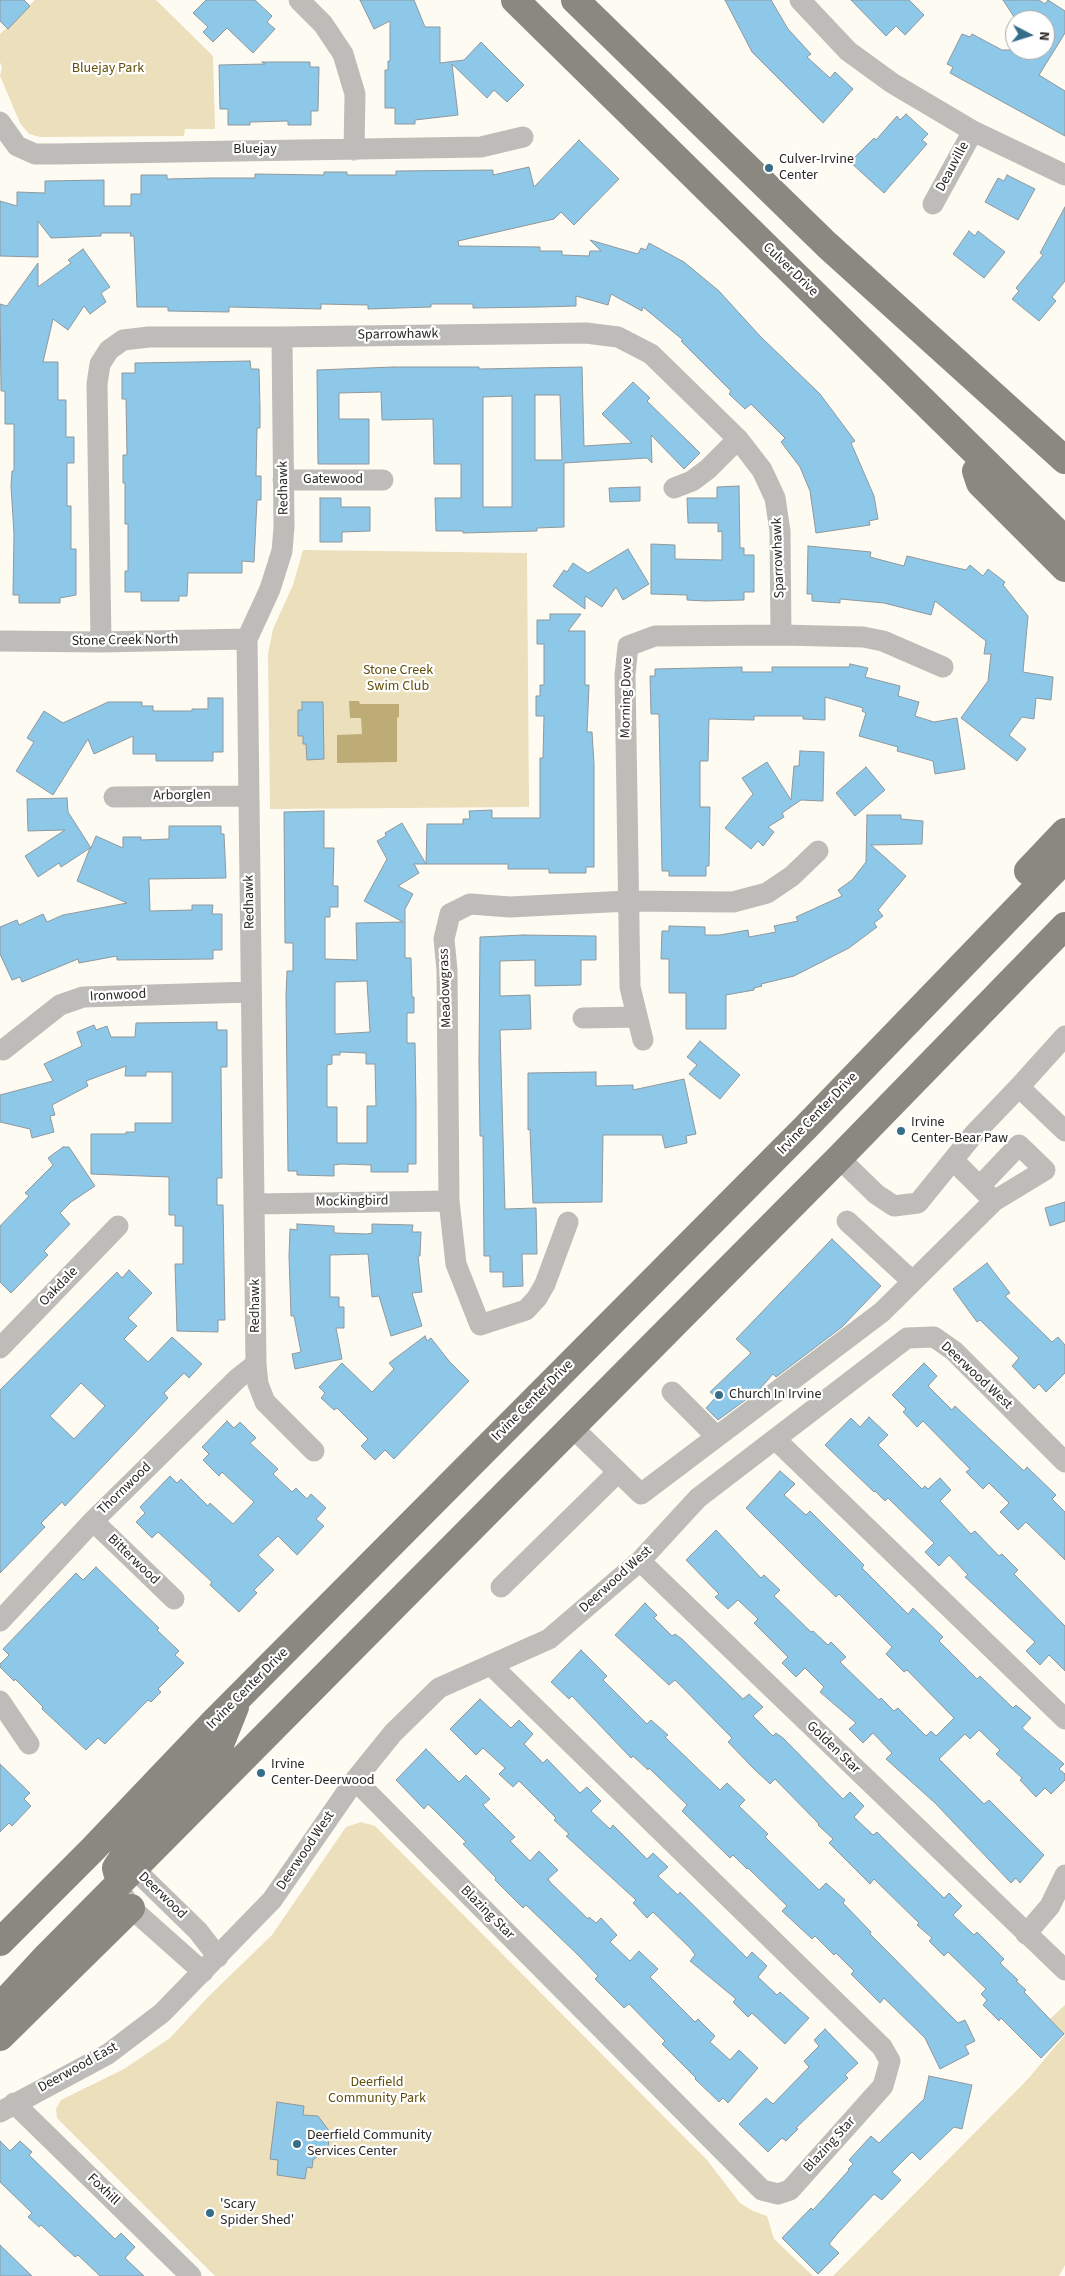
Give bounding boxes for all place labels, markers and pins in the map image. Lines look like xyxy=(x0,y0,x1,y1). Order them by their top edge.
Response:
place label: Culver-Irvine Center xyxy=(779,152,854,184)
marker: Culver-Irvine Center xyxy=(763,162,775,174)
place label: Irvine Center-Bear Paw xyxy=(911,1115,1008,1148)
marker: Irvine Center-Bear Paw xyxy=(895,1125,907,1137)
place label: Church In Irvine xyxy=(729,1387,821,1403)
marker: Church In Irvine xyxy=(713,1389,725,1401)
place label: Irvine Center-Deerwood xyxy=(271,1757,375,1790)
marker: Irvine Center-Deerwood xyxy=(255,1767,267,1779)
place label: Deerfield Community Services Center xyxy=(307,2128,432,2160)
marker: Deerfield Community Services Center xyxy=(291,2138,303,2150)
place label: 'Scary Spider Shed' xyxy=(220,2197,294,2230)
marker: 'Scary Spider Shed' xyxy=(204,2207,216,2219)

